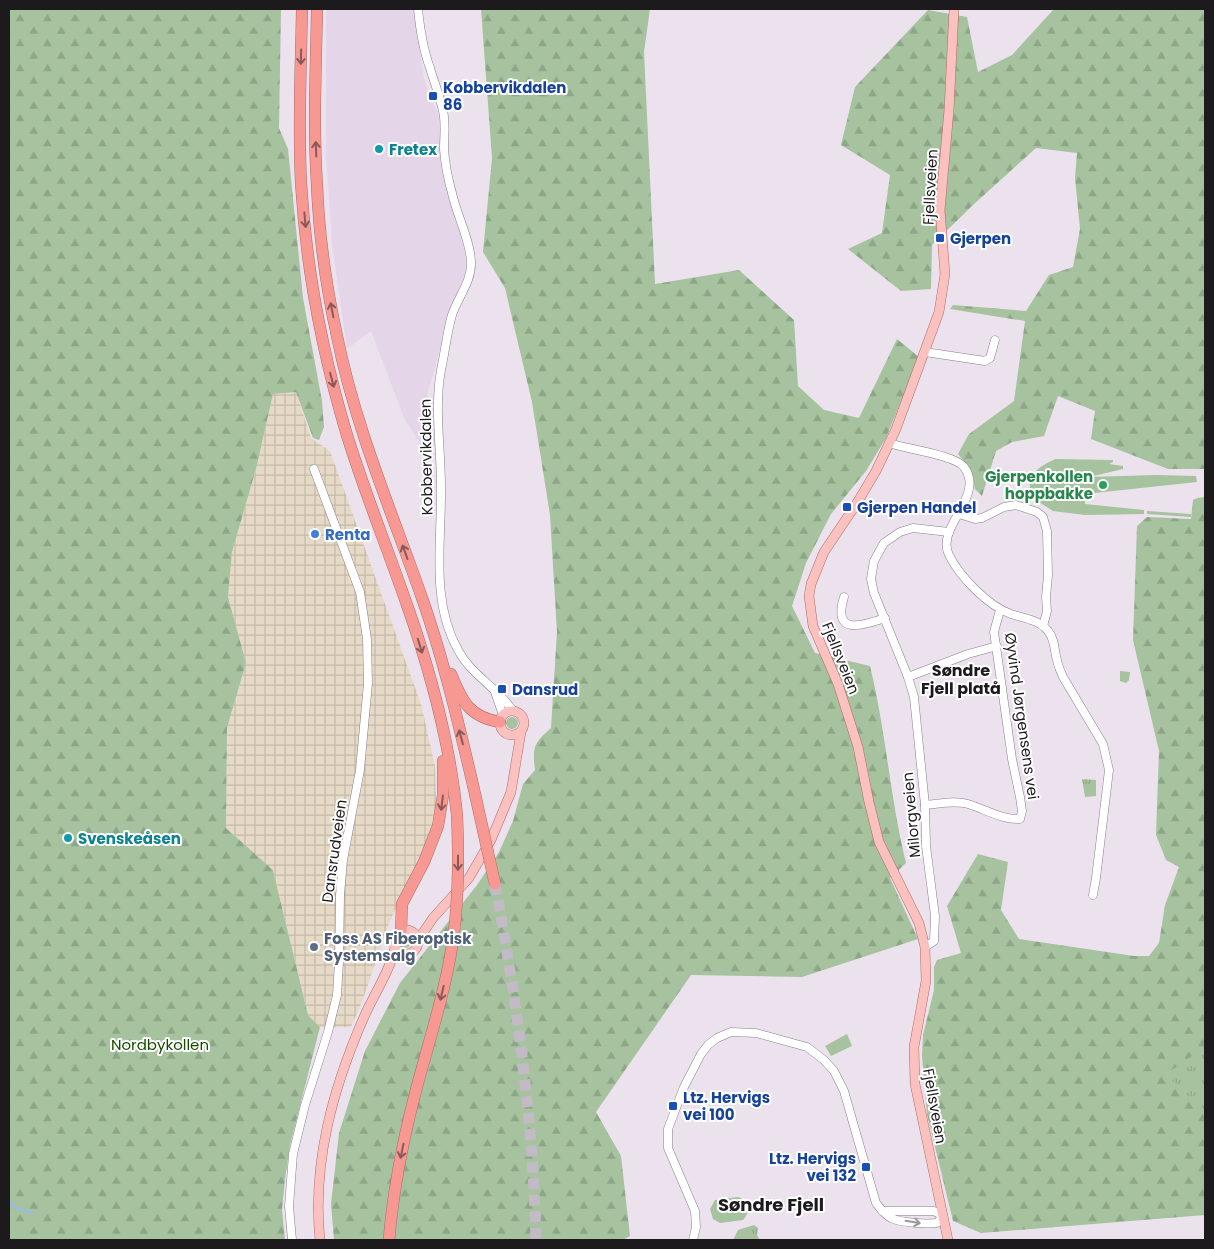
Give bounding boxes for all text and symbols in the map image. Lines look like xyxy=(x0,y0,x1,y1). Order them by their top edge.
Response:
one-way arrow xyxy=(296,49,306,65)
place label: Kobbervikdalen 86 xyxy=(443,77,566,115)
marker: Kobbervikdalen 86 xyxy=(427,90,439,102)
place label: Fretex xyxy=(389,139,437,160)
one-way arrow xyxy=(311,141,320,157)
marker: Fretex xyxy=(373,143,385,155)
street label: Fjellsveien xyxy=(918,148,942,226)
one-way arrow xyxy=(300,212,309,228)
place label: Gjerpen xyxy=(950,228,1011,249)
marker: Gjerpen xyxy=(934,232,946,244)
one-way arrow xyxy=(326,303,336,319)
one-way arrow xyxy=(328,371,337,387)
street label: Kobbervikdalen xyxy=(414,399,438,515)
place label: Gjerpenkollen hoppbakke xyxy=(985,466,1093,504)
marker: Gjerpenkollen hoppbakke xyxy=(1097,479,1109,491)
place label: Gjerpen Handel xyxy=(857,497,976,518)
marker: Gjerpen Handel xyxy=(841,501,853,513)
place label: Renta xyxy=(325,524,370,545)
marker: Renta xyxy=(309,528,321,540)
one-way arrow xyxy=(400,544,409,560)
street label: Fjellsveien xyxy=(817,619,865,697)
street label: Øyvind Jørgensens vei xyxy=(1000,631,1044,801)
one-way arrow xyxy=(416,637,426,653)
district label: Søndre Fjell platå xyxy=(921,659,1001,700)
place label: Dansrud xyxy=(512,679,578,700)
marker: Dansrud xyxy=(496,683,508,695)
one-way arrow xyxy=(456,730,466,746)
street label: Milorgveien xyxy=(897,771,925,859)
one-way arrow xyxy=(437,795,447,811)
street label: Dansrudveien xyxy=(316,798,352,904)
place label: Svenskeåsen xyxy=(78,828,181,849)
marker: Svenskeåsen xyxy=(62,832,74,844)
one-way arrow xyxy=(453,855,463,871)
place label: Foss AS Fiberoptisk Systemsalg xyxy=(324,928,472,966)
marker: Foss AS Fiberoptisk Systemsalg xyxy=(308,941,320,953)
one-way arrow xyxy=(437,985,446,1001)
park label: Nordbykollen xyxy=(111,1034,209,1055)
street label: Fjellsveien xyxy=(918,1067,952,1145)
place label: Ltz. Hervigs vei 100 xyxy=(683,1087,770,1125)
marker: Ltz. Hervigs vei 100 xyxy=(667,1100,679,1112)
one-way arrow xyxy=(396,1142,406,1158)
place label: Ltz. Hervigs vei 132 xyxy=(769,1148,856,1186)
marker: Ltz. Hervigs vei 132 xyxy=(860,1161,872,1173)
district label: Søndre Fjell xyxy=(718,1192,824,1217)
one-way arrow xyxy=(905,1217,921,1227)

